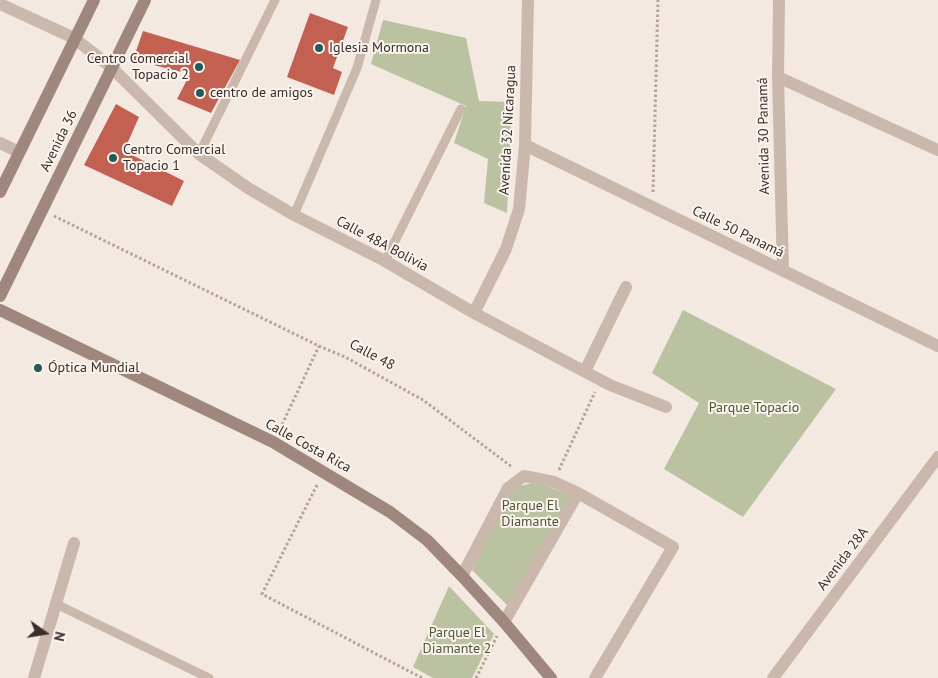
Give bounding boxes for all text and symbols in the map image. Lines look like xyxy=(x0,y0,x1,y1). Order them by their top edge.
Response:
place label: Iglesia Mormona xyxy=(329,40,429,56)
marker: Iglesia Mormona xyxy=(313,42,325,54)
place label: Centro Comercial Topacio 2 xyxy=(87,51,189,84)
marker: Centro Comercial Topacio 2 xyxy=(193,61,205,73)
street label: Avenida 32 Nicaragua xyxy=(496,65,520,195)
street label: Avenida 30 Panamá xyxy=(755,77,773,195)
place label: centro de amigos xyxy=(210,85,313,101)
marker: centro de amigos xyxy=(194,87,206,99)
street label: Avenida 36 xyxy=(37,108,81,174)
place label: Centro Comercial Topacio 1 xyxy=(123,142,225,174)
marker: Centro Comercial Topacio 1 xyxy=(107,152,119,164)
street label: Calle 50 Panamá xyxy=(689,203,787,261)
street label: Calle 48A Bolivia xyxy=(333,213,431,275)
street label: Calle 48 xyxy=(346,336,398,374)
place label: Óptica Mundial xyxy=(48,360,139,376)
marker: Óptica Mundial xyxy=(32,362,44,374)
park label: Parque Topacio xyxy=(709,400,799,416)
street label: Calle Costa Rica xyxy=(262,416,354,476)
park label: Parque El Diamante xyxy=(501,498,559,530)
street label: Avenida 28A xyxy=(814,524,872,594)
north arrow xyxy=(20,608,70,658)
park label: Parque El Diamante 2 xyxy=(423,625,491,658)
text: N xyxy=(50,630,69,643)

